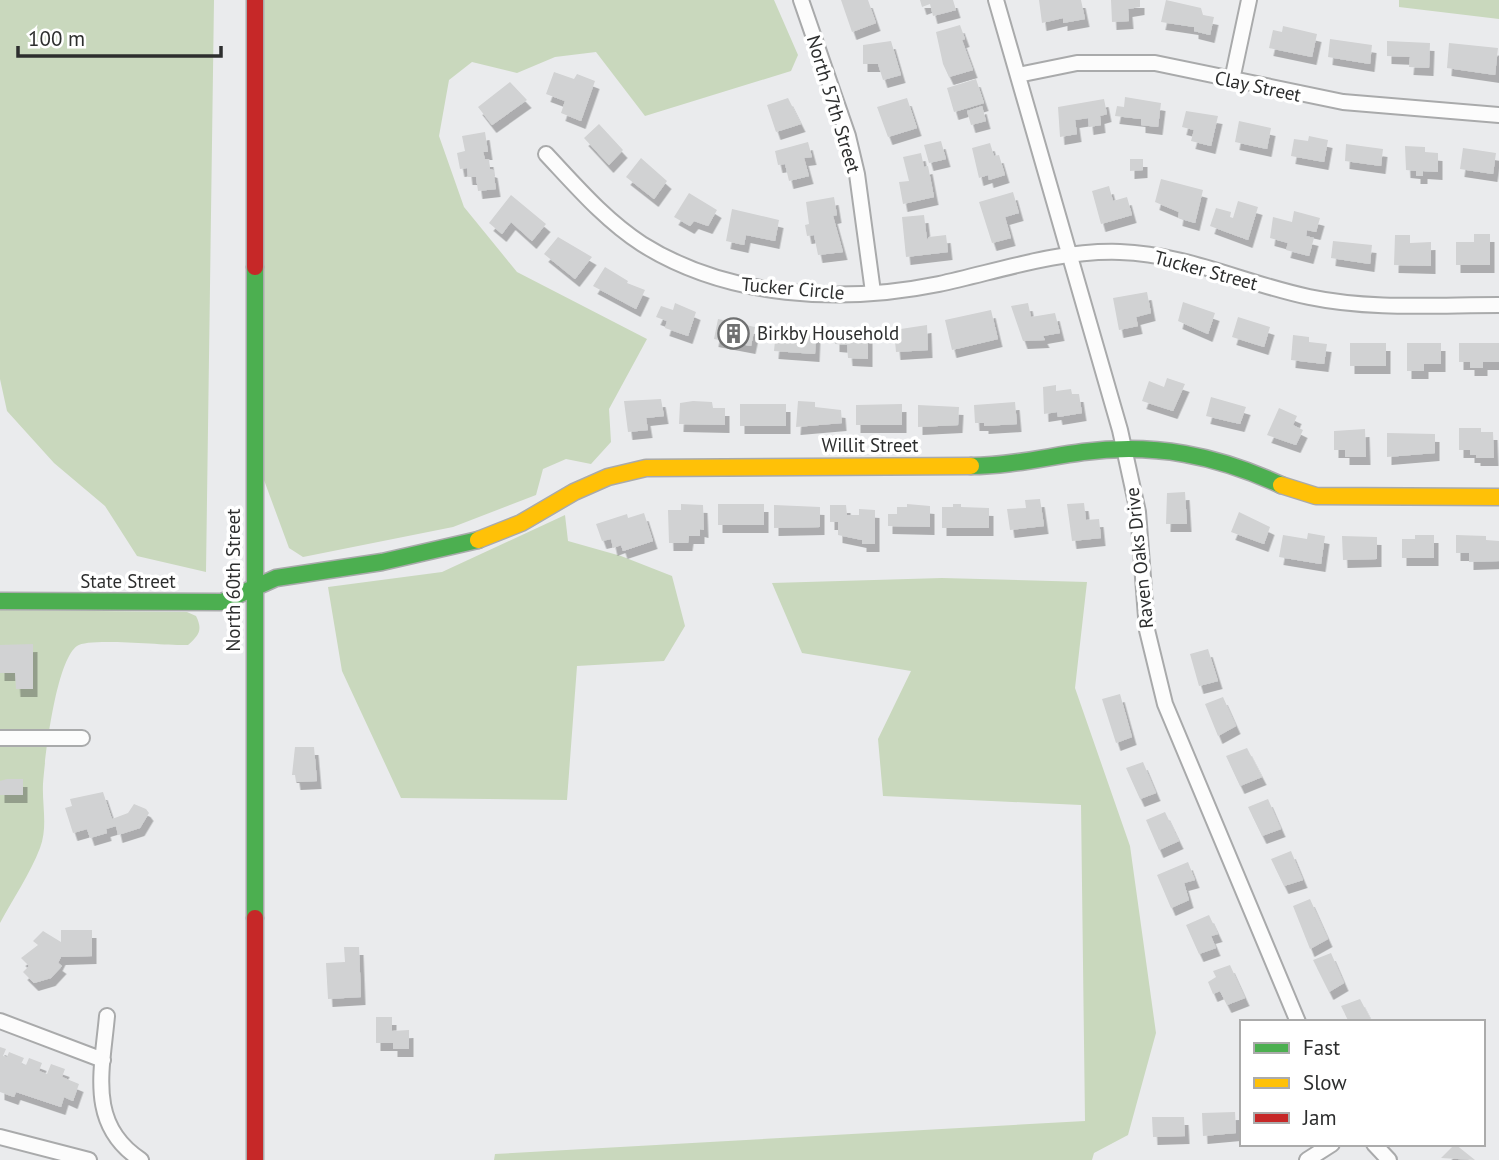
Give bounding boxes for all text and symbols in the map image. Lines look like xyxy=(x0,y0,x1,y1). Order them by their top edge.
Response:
scale bar xyxy=(18,14,220,58)
text: 100 m xyxy=(28,25,85,52)
street label: North 57th Street xyxy=(802,32,866,176)
street label: Clay Street xyxy=(1213,65,1304,107)
street label: Tucker Street xyxy=(1152,245,1261,295)
street label: Tucker Circle xyxy=(740,272,846,304)
building icon: Birkby Household xyxy=(717,316,751,350)
place label: Birkby Household xyxy=(757,321,899,345)
street label: Willit Street xyxy=(821,433,919,457)
street label: Raven Oaks Drive xyxy=(1120,486,1158,630)
street label: North 60th Street xyxy=(221,508,245,652)
street label: State Street xyxy=(80,569,176,593)
legend xyxy=(1240,1020,1485,1146)
text: Fast xyxy=(1303,1034,1340,1061)
text: Slow xyxy=(1303,1069,1347,1096)
text: Jam xyxy=(1302,1104,1337,1131)

